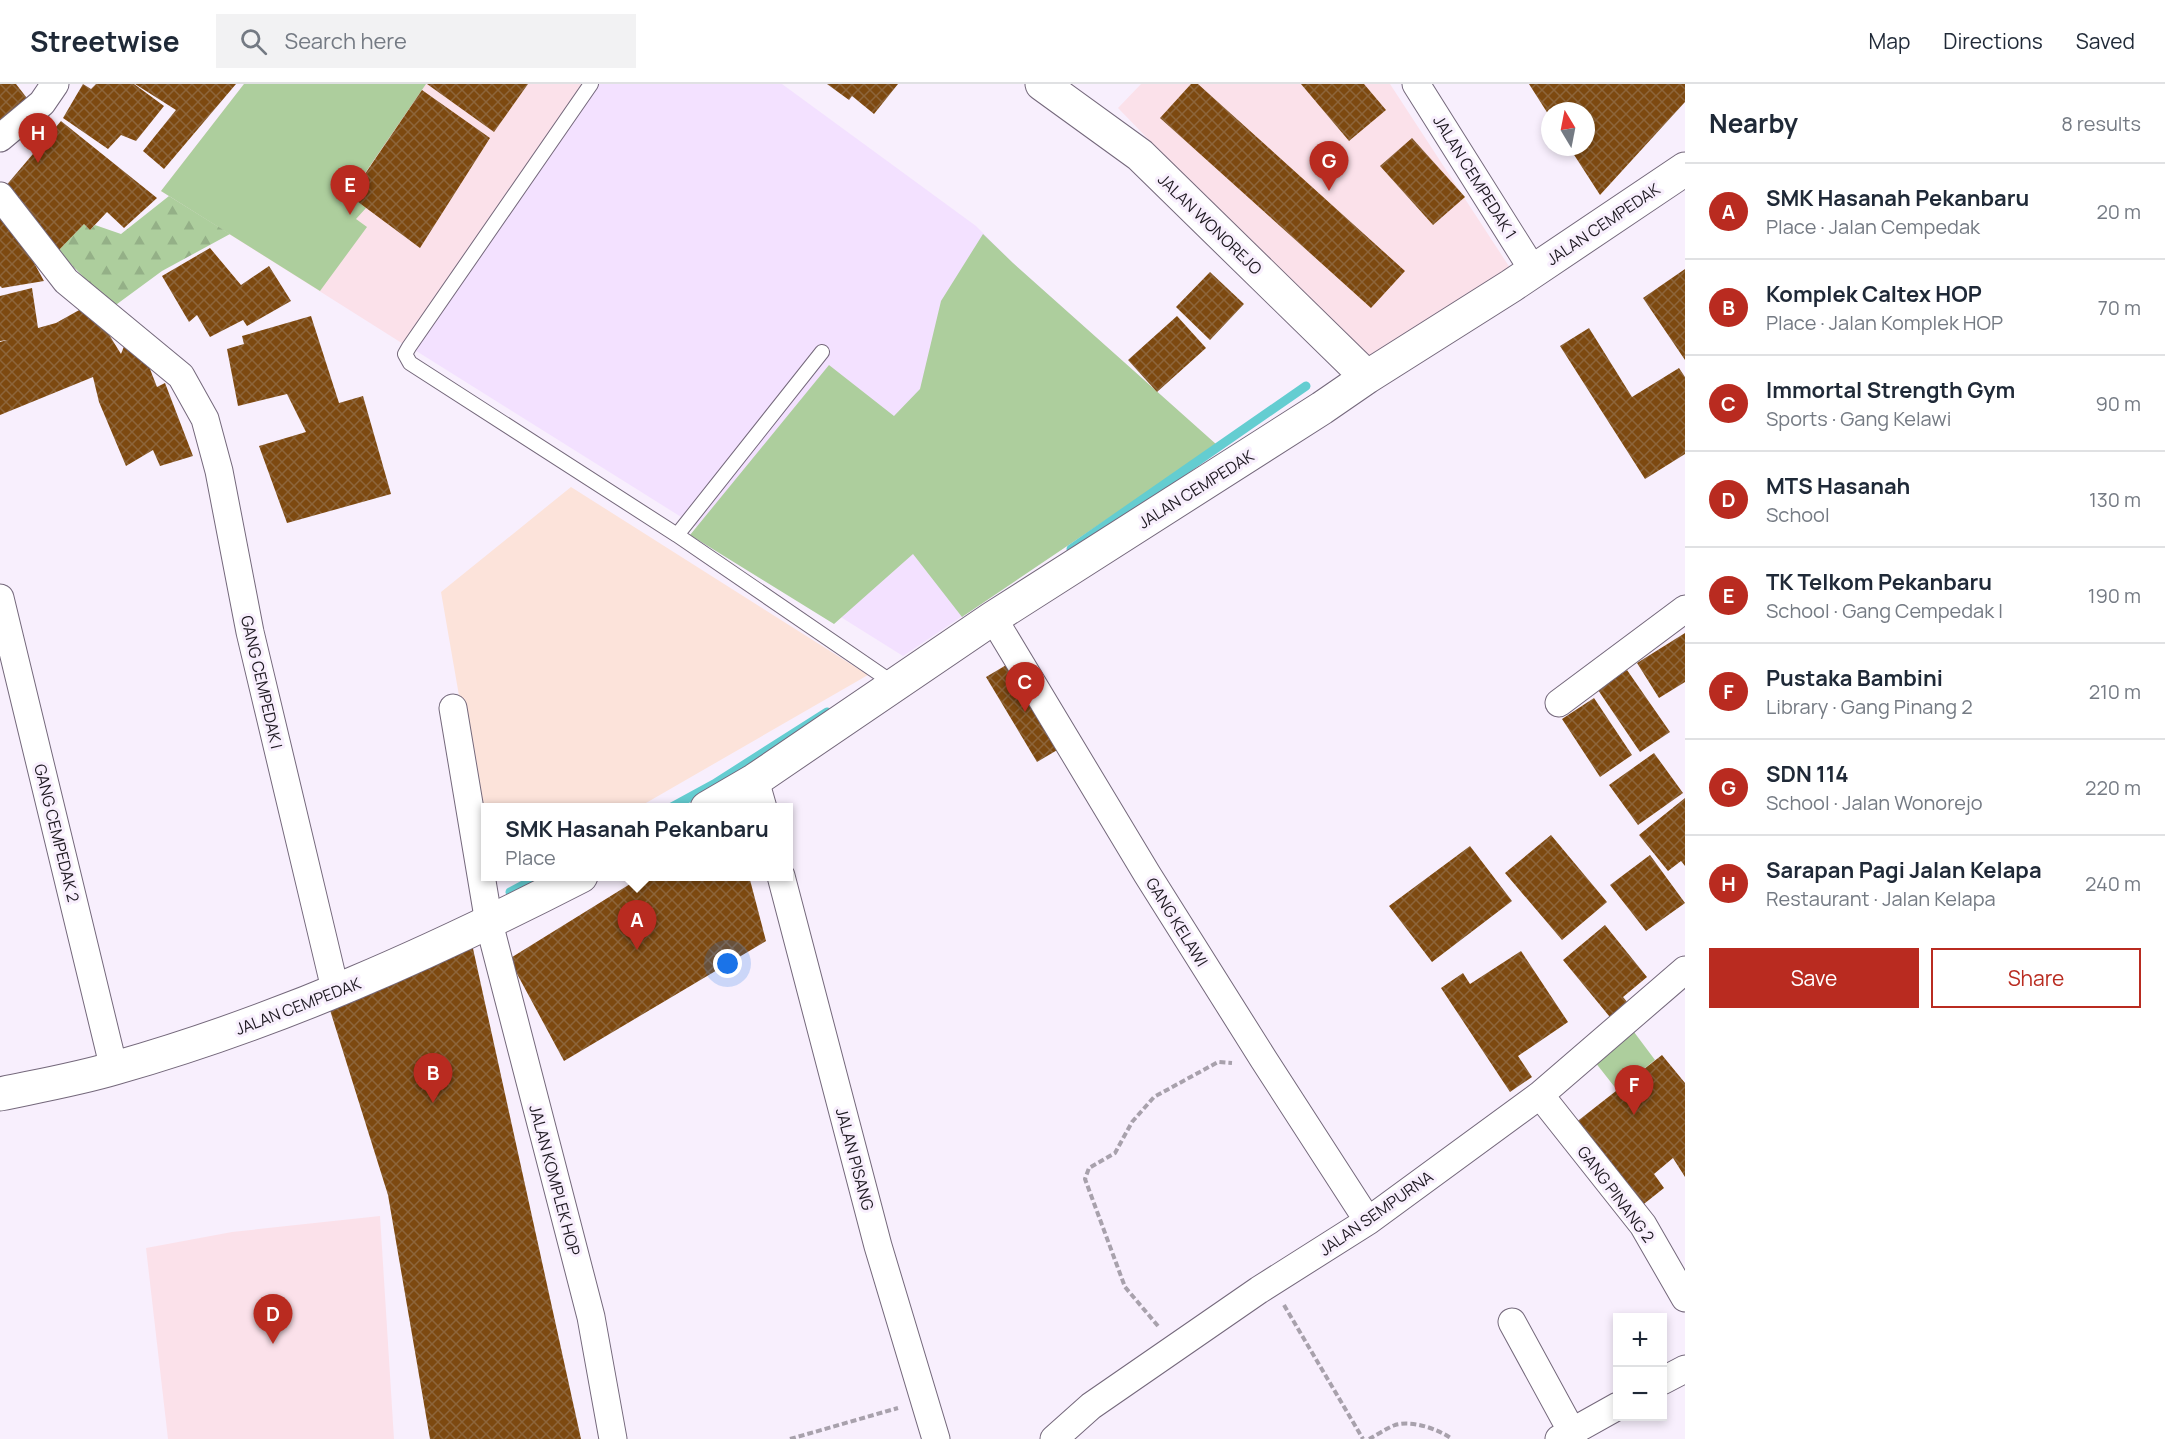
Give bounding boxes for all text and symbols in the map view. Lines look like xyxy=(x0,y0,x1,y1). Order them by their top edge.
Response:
search box xyxy=(216,14,636,68)
text: Streetwise xyxy=(30,22,180,60)
icon: search xyxy=(237,25,270,58)
text: Search here xyxy=(285,26,407,56)
text: Map xyxy=(1869,27,1910,55)
text: Directions xyxy=(1943,27,2043,55)
text: Saved xyxy=(2076,27,2135,55)
north arrow xyxy=(1541,102,1595,156)
text: Nearby xyxy=(1709,105,1798,141)
text: 8 results xyxy=(2061,110,2141,137)
street label: JALAN CEMPEDAK 1 xyxy=(1428,111,1522,243)
pin: H xyxy=(18,113,57,163)
pin: G xyxy=(1310,141,1348,191)
pin: E xyxy=(330,166,370,215)
street label: JALAN WONOREJO xyxy=(1153,169,1267,280)
street label: JALAN CEMPEDAK xyxy=(1542,178,1665,270)
text: SMK Hasanah Pekanbaru xyxy=(1766,183,2029,213)
text: A xyxy=(1722,198,1735,225)
text: 20 m xyxy=(2096,198,2141,225)
text: Place · Jalan Cempedak xyxy=(1766,213,1980,240)
text: Komplek Caltex HOP xyxy=(1766,279,1982,309)
text: B xyxy=(1722,294,1735,321)
text: 70 m xyxy=(2098,294,2141,321)
text: Place · Jalan Komplek HOP xyxy=(1766,309,2003,336)
text: Immortal Strength Gym xyxy=(1766,375,2015,405)
text: C xyxy=(1721,390,1736,417)
text: 90 m xyxy=(2095,390,2141,417)
text: Sports · Gang Kelawi xyxy=(1766,405,1951,432)
street label: JALAN CEMPEDAK xyxy=(1134,444,1258,533)
text: MTS Hasanah xyxy=(1766,471,1910,501)
text: D xyxy=(1721,486,1736,513)
text: 130 m xyxy=(2089,486,2141,513)
text: School xyxy=(1766,501,1830,528)
text: TK Telkom Pekanbaru xyxy=(1766,567,1992,597)
text: E xyxy=(1723,582,1734,609)
text: 190 m xyxy=(2088,582,2141,609)
text: School · Gang Cempedak I xyxy=(1766,597,2003,624)
street label: GANG CEMPEDAK I xyxy=(236,613,288,751)
pin: C xyxy=(1006,662,1044,712)
text: Pustaka Bambini xyxy=(1766,663,1943,693)
text: F xyxy=(1723,678,1734,705)
text: 210 m xyxy=(2089,678,2141,705)
text: Library · Gang Pinang 2 xyxy=(1766,693,1973,720)
text: SDN 114 xyxy=(1766,759,1849,789)
street label: GANG CEMPEDAK 2 xyxy=(29,762,85,904)
text: G xyxy=(1721,774,1736,801)
text: 220 m xyxy=(2085,774,2141,801)
text: School · Jalan Wonorejo xyxy=(1766,789,1983,816)
popup xyxy=(481,803,793,881)
text: SMK Hasanah Pekanbaru xyxy=(505,814,769,844)
text: Place xyxy=(505,844,556,871)
text: Sarapan Pagi Jalan Kelapa xyxy=(1766,855,2042,885)
text: H xyxy=(1721,870,1736,897)
text: 240 m xyxy=(2085,870,2141,897)
street label: GANG KELAWI xyxy=(1141,873,1213,971)
text: Restaurant · Jalan Kelapa xyxy=(1766,885,1996,912)
pin: A xyxy=(618,900,656,950)
button: Save xyxy=(1709,948,1919,1008)
button: Share xyxy=(1931,948,2141,1008)
your location xyxy=(713,949,742,978)
street label: JALAN CEMPEDAK xyxy=(232,972,364,1040)
pin: B xyxy=(414,1054,452,1103)
pin: F xyxy=(1614,1066,1654,1115)
street label: JALAN KOMPLEK HOP xyxy=(524,1102,586,1258)
street label: JALAN PISANG xyxy=(831,1105,879,1213)
street label: GANG PINANG 2 xyxy=(1572,1141,1660,1247)
street label: JALAN SEMPURNA xyxy=(1315,1166,1437,1260)
pin: D xyxy=(254,1294,292,1344)
map controls xyxy=(1613,1313,1667,1421)
button: + xyxy=(1613,1313,1667,1367)
button: − xyxy=(1613,1367,1667,1421)

